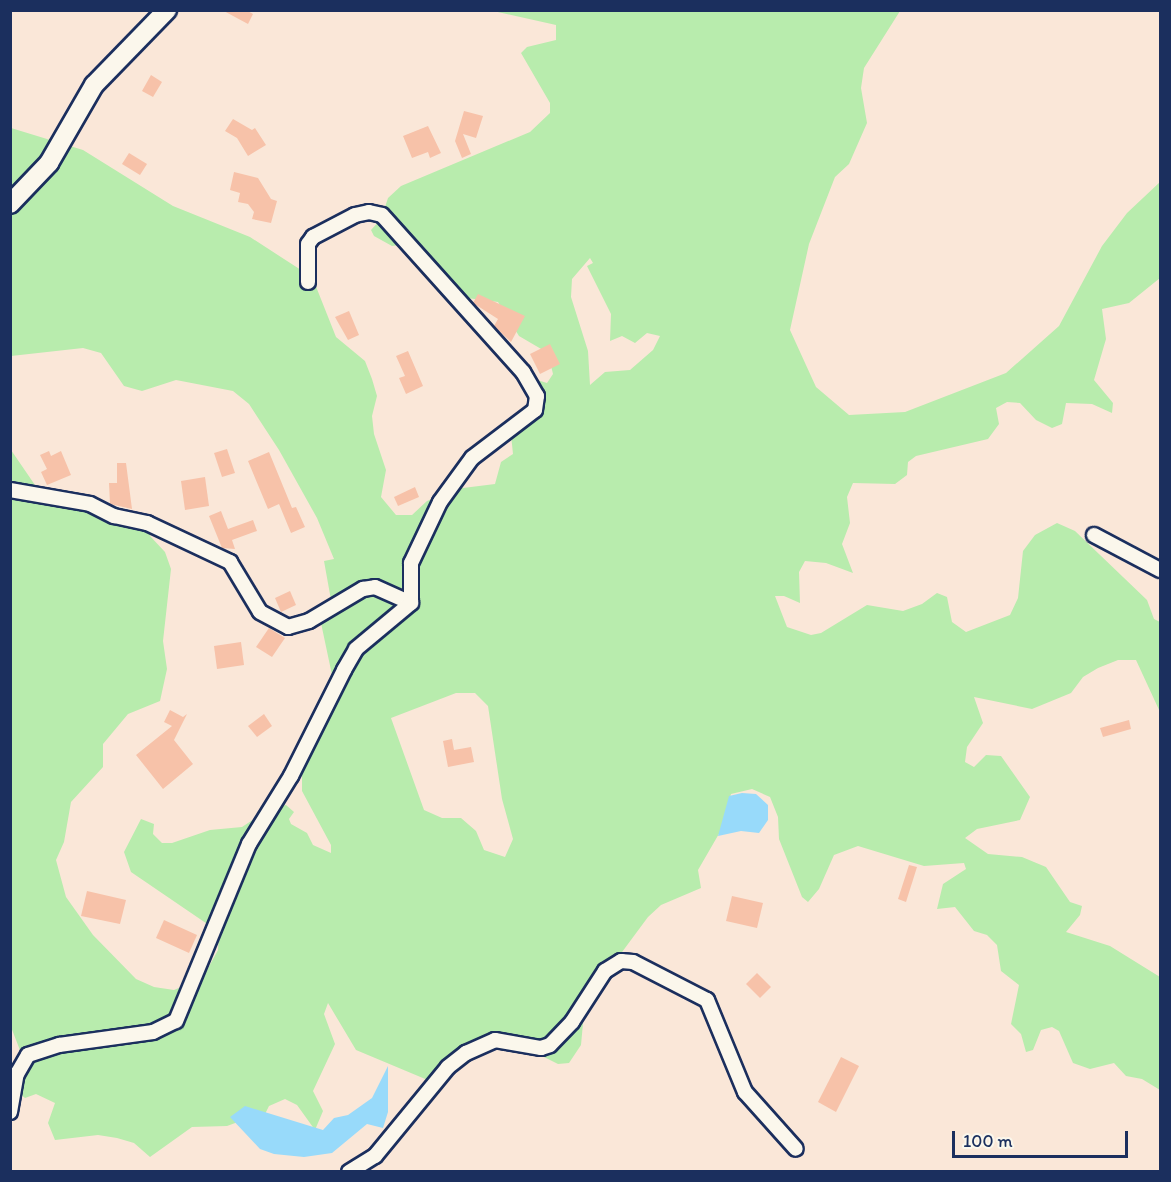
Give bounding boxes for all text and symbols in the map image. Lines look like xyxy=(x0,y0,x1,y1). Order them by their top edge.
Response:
scale bar xyxy=(955,1119,1130,1157)
text: 100 m xyxy=(963,1130,1013,1152)

